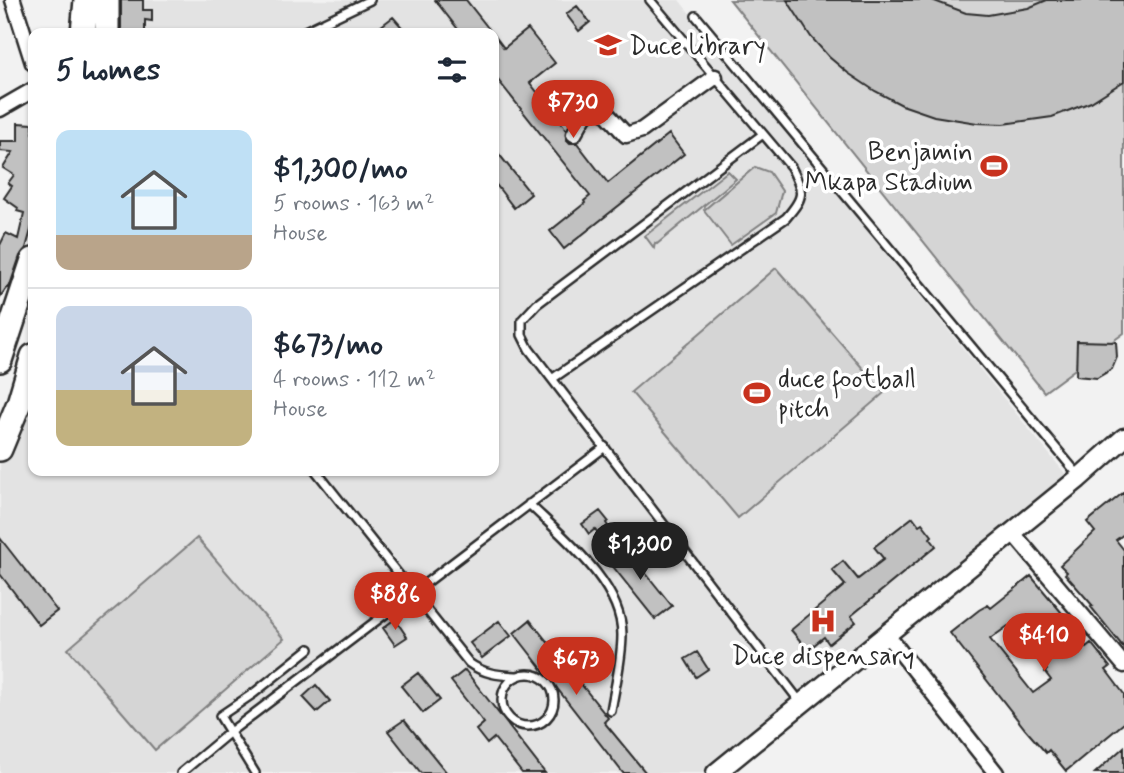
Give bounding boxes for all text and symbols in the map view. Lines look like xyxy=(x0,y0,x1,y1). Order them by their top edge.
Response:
school or university icon: Duce library xyxy=(593,30,623,60)
place label: Duce library xyxy=(629,30,766,64)
text: 5 homes xyxy=(56,51,161,90)
icon: filters xyxy=(433,51,471,89)
pin: $730 xyxy=(532,80,614,140)
text: $730 xyxy=(547,88,599,118)
place label: Benjamin Mkapa Stadium xyxy=(805,136,973,200)
text: $1,300/mo xyxy=(273,150,408,189)
sports icon: Benjamin Mkapa Stadium xyxy=(979,151,1009,181)
icon: home xyxy=(112,158,196,242)
text: 5 rooms · 163 m² xyxy=(273,189,435,219)
text: House xyxy=(273,219,327,249)
text: $673/mo xyxy=(273,326,383,365)
icon: home xyxy=(112,334,196,418)
place label: duce football pitch xyxy=(778,363,916,427)
text: 4 rooms · 112 m² xyxy=(273,365,436,395)
sports icon: duce football pitch xyxy=(742,378,772,408)
text: House xyxy=(273,395,327,425)
pin: $1,300 xyxy=(583,522,697,582)
text: $1,300 xyxy=(607,530,673,560)
pin: $886 xyxy=(354,572,436,632)
text: $886 xyxy=(370,580,420,610)
hospital icon: Duce dispensary xyxy=(808,606,838,636)
pin: $410 xyxy=(1003,614,1085,673)
text: $410 xyxy=(1019,621,1069,651)
pin: $673 xyxy=(535,638,617,697)
place label: Duce dispensary xyxy=(732,640,914,674)
text: $673 xyxy=(553,645,599,675)

